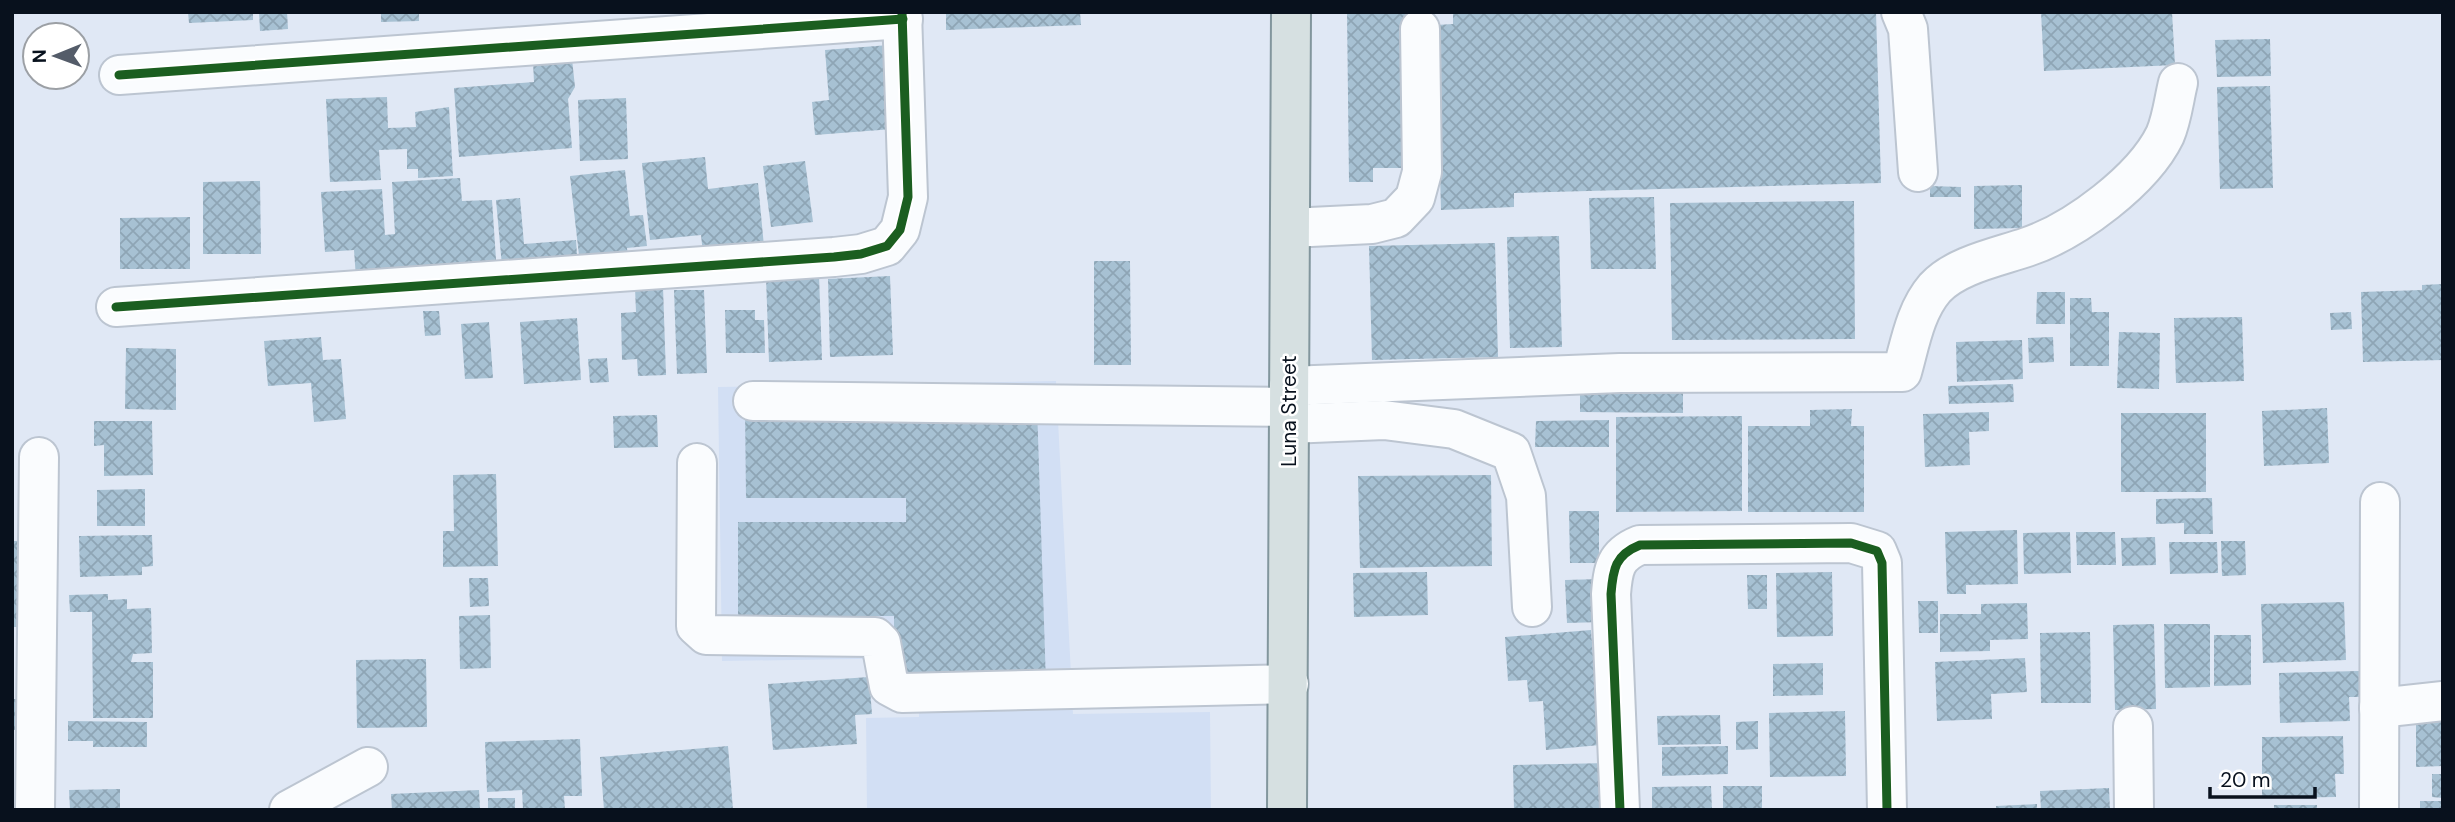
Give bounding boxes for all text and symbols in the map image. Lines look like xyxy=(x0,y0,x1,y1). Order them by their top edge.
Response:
north arrow xyxy=(21,21,91,91)
text: N xyxy=(27,49,52,63)
street label: Luna Street xyxy=(1275,355,1303,467)
scale bar xyxy=(2210,756,2315,800)
text: 20 m xyxy=(2220,766,2271,794)

